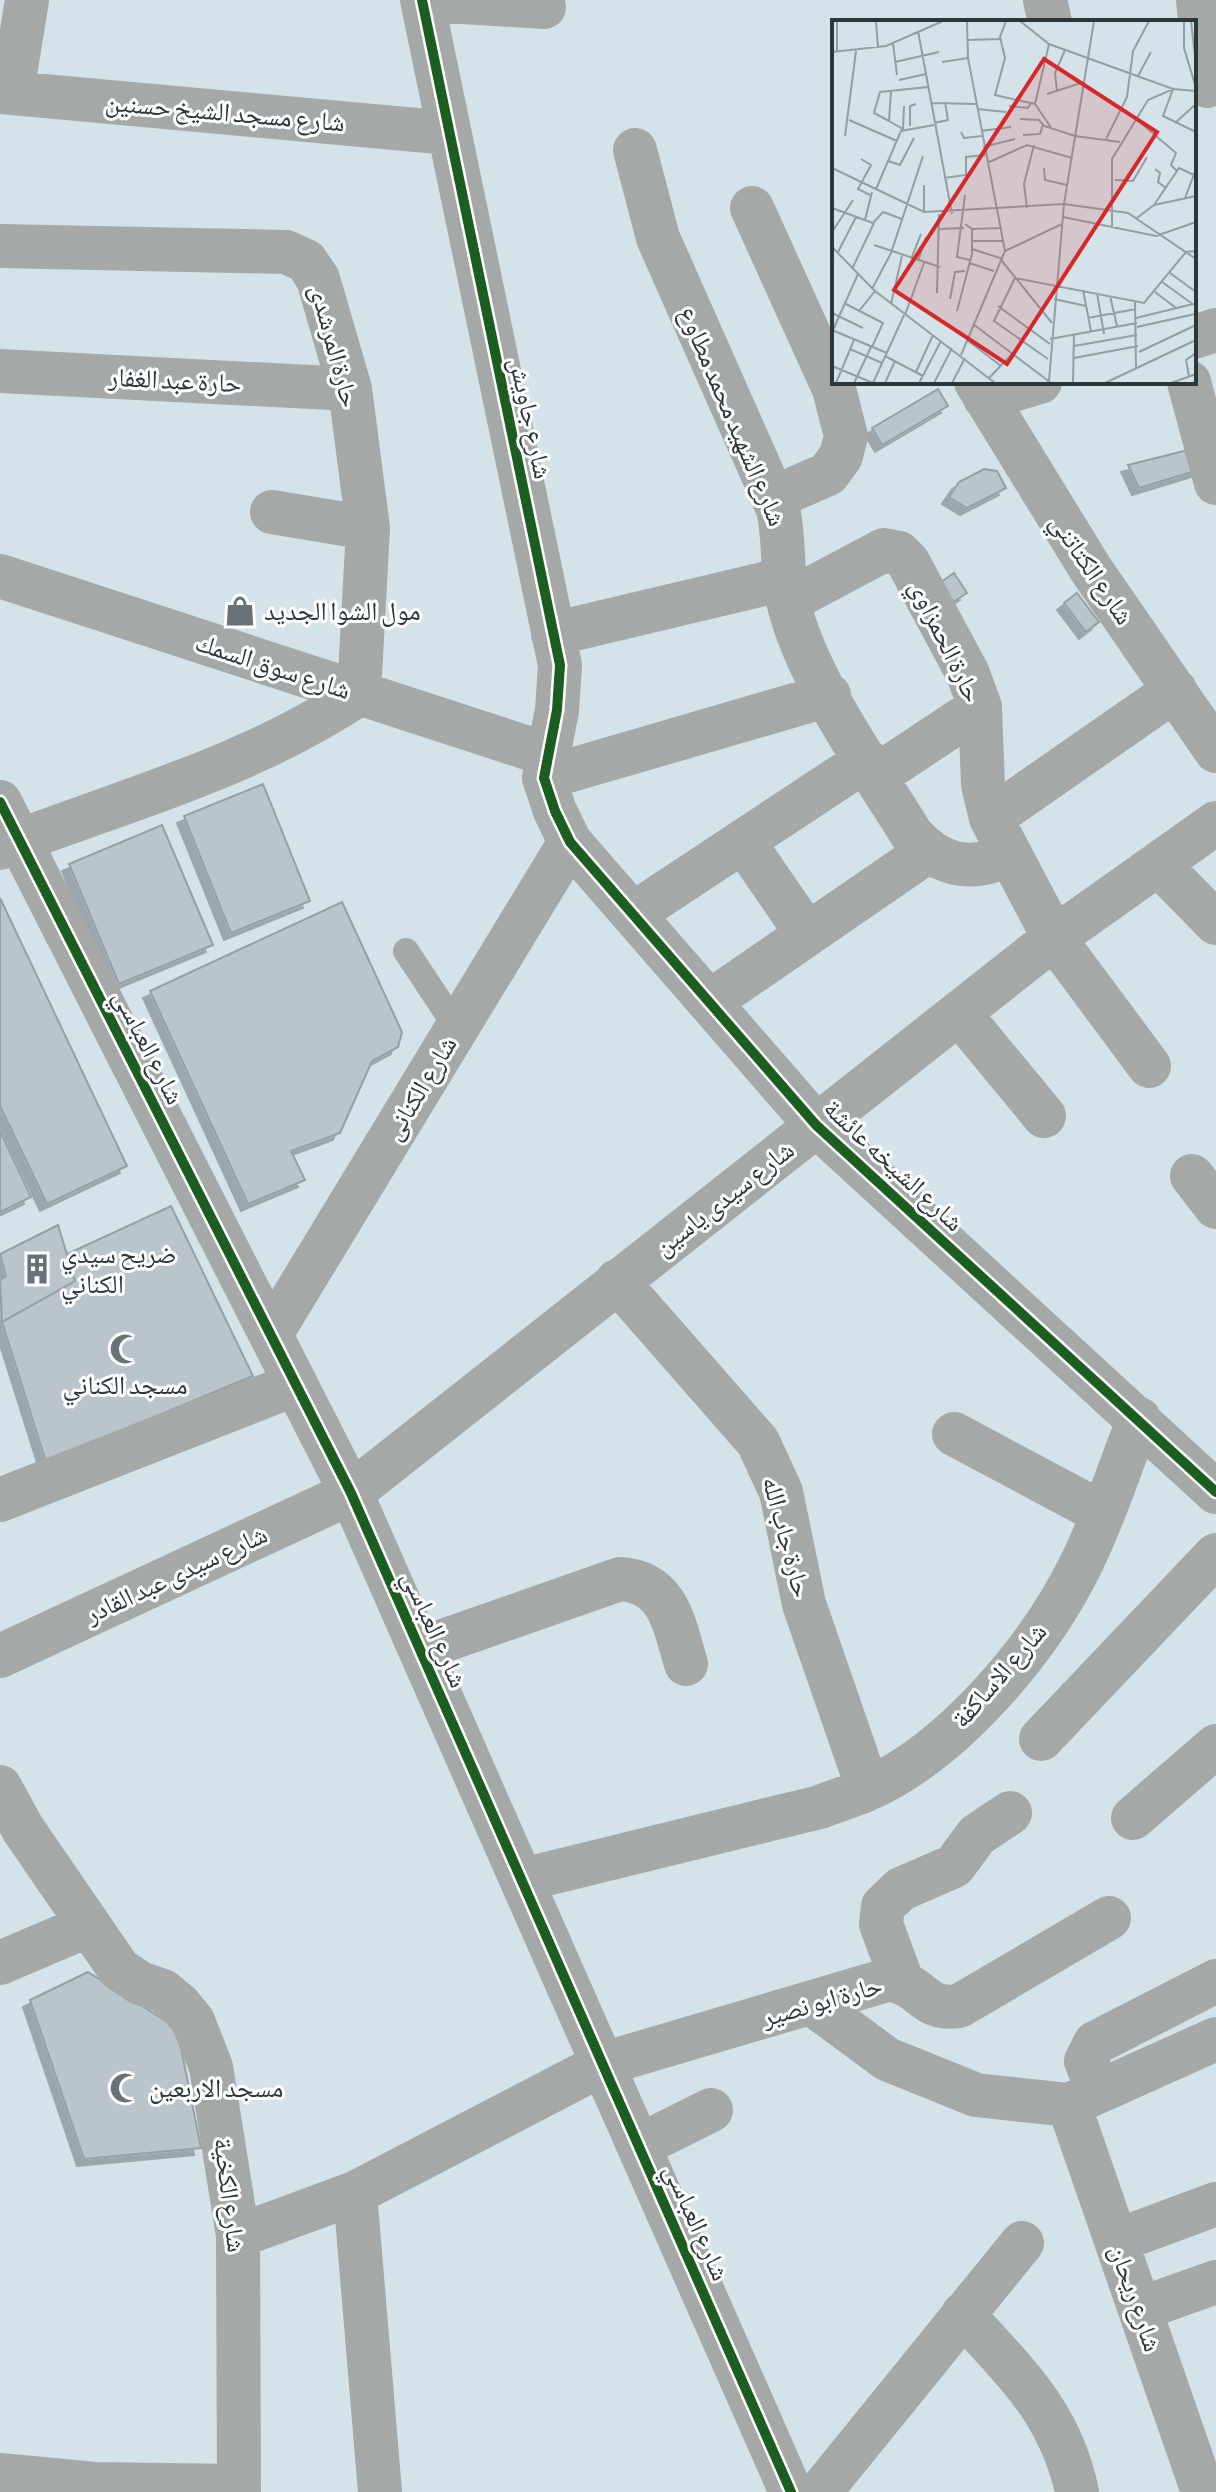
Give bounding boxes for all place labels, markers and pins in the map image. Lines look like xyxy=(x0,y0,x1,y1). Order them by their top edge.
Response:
shop icon: مول الشوا الجديد xyxy=(223,594,257,628)
place label: مول الشوا الجديد xyxy=(264,596,421,627)
place label: ضريح سيدي الكناني xyxy=(61,1239,177,1305)
building icon: ضريح سيدي الكناني xyxy=(20,1252,54,1286)
mosque icon: مسجد الكناني xyxy=(108,1332,142,1366)
place label: مسجد الكناني xyxy=(62,1370,188,1406)
mosque icon: مسجد الاربعين xyxy=(108,2071,142,2105)
place label: مسجد الاربعين xyxy=(149,2073,283,2104)

